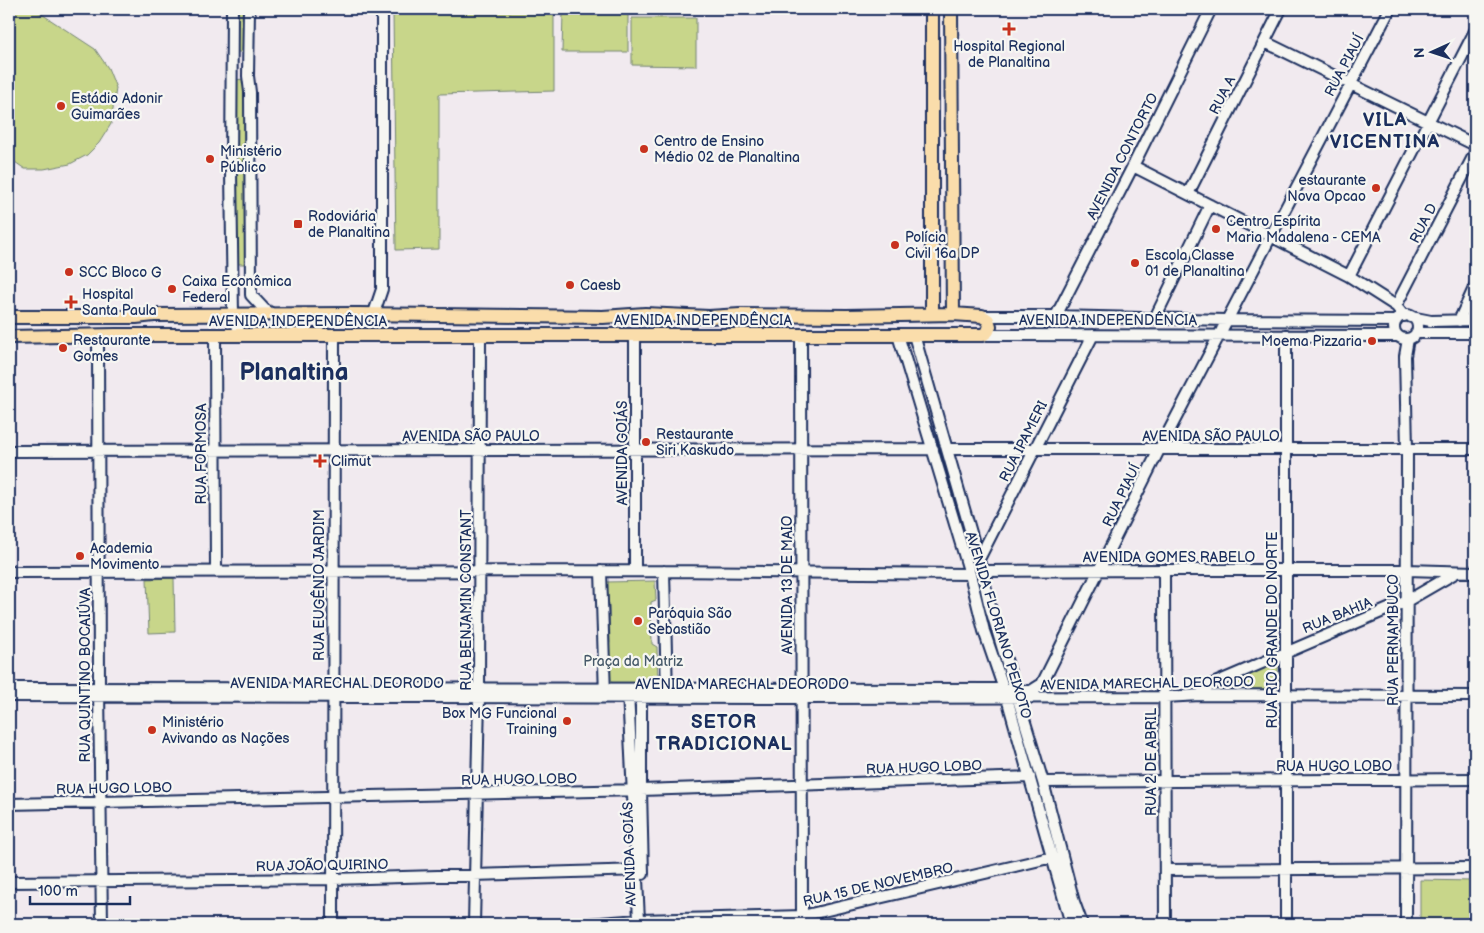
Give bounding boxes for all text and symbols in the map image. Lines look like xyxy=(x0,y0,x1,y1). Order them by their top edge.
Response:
marker: Hospital Regional de Planaltina xyxy=(1002,22,1016,36)
north arrow xyxy=(1406,28,1456,78)
street label: RUA PIAUÍ xyxy=(1320,31,1368,99)
place label: Hospital Regional de Planaltina xyxy=(953,38,1065,71)
text: N xyxy=(1411,47,1428,58)
street label: RUA A xyxy=(1206,73,1239,117)
place label: Estádio Adonir Guimarães xyxy=(71,90,163,123)
street label: AVENIDA CONTORTO xyxy=(1083,90,1162,222)
marker: Estádio Adonir Guimarães xyxy=(55,100,67,112)
district label: VILA VICENTINA xyxy=(1330,109,1440,154)
place label: Centro de Ensino Médio 02 de Planaltina xyxy=(654,133,800,166)
place label: Ministério Público xyxy=(220,143,282,176)
marker: Centro de Ensino Médio 02 de Planaltina xyxy=(638,143,650,155)
marker: Ministério Público xyxy=(204,153,216,165)
place label: estaurante Nova Opcao xyxy=(1287,172,1366,205)
marker: estaurante Nova Opcao xyxy=(1370,182,1382,194)
street label: RUA D xyxy=(1406,200,1441,246)
place label: Rodoviária de Planaltina xyxy=(308,208,390,241)
place label: Centro Espírita Maria Madalena - CEMA xyxy=(1226,213,1381,246)
marker: Rodoviária de Planaltina xyxy=(292,218,304,230)
marker: Centro Espírita Maria Madalena - CEMA xyxy=(1210,223,1222,235)
place label: Polícia Civil 16a DP xyxy=(905,229,980,262)
marker: Polícia Civil 16a DP xyxy=(889,239,901,251)
place label: Escola Classe 01 de Planaltina xyxy=(1145,247,1245,280)
marker: Escola Classe 01 de Planaltina xyxy=(1129,257,1141,269)
place label: SCC Bloco G xyxy=(79,264,162,281)
marker: SCC Bloco G xyxy=(63,266,75,278)
place label: Caixa Econômica Federal xyxy=(182,273,292,306)
place label: Caesb xyxy=(580,277,621,294)
marker: Caesb xyxy=(564,279,576,291)
marker: Caixa Econômica Federal xyxy=(166,283,178,295)
place label: Hospital Santa Paula xyxy=(82,286,157,319)
marker: Hospital Santa Paula xyxy=(64,295,78,309)
street label: AVENIDA INDEPENDÊNCIA xyxy=(614,311,792,329)
street label: AVENIDA INDEPENDÊNCIA xyxy=(1019,311,1197,329)
street label: AVENIDA INDEPENDÊNCIA xyxy=(209,312,387,330)
place label: Restaurante Gomes xyxy=(73,332,151,365)
place label: Moema Pizzaria xyxy=(1261,333,1362,350)
marker: Moema Pizzaria xyxy=(1366,335,1378,347)
marker: Restaurante Gomes xyxy=(57,342,69,354)
district label: Planaltina xyxy=(239,358,349,387)
street label: RUA IPAMERI xyxy=(996,398,1051,485)
street label: AVENIDA GOIÁS xyxy=(613,401,631,505)
street label: RUA FORMOSA xyxy=(193,403,210,504)
place label: Restaurante Siri Kaskudo xyxy=(656,426,734,459)
street label: AVENIDA SÃO PAULO xyxy=(402,427,540,445)
street label: AVENIDA SÃO PAULO xyxy=(1142,427,1280,445)
marker: Restaurante Siri Kaskudo xyxy=(640,436,652,448)
place label: Climut xyxy=(331,453,372,470)
marker: Climut xyxy=(313,454,327,468)
street label: RUA PIAUÍ xyxy=(1098,460,1144,530)
street label: RUA EUGÊNIO JARDIM xyxy=(310,509,328,661)
street label: RUA BENJAMIN CONSTANT xyxy=(458,509,475,691)
street label: AVENIDA 13 DE MAIO xyxy=(779,515,796,654)
street label: AVENIDA FLORIANO PEIXOTO xyxy=(962,529,1035,721)
street label: RUA RIO GRANDE DO NORTE xyxy=(1264,532,1281,728)
place label: Academia Movimento xyxy=(90,540,160,573)
street label: AVENIDA GOMES RABELO xyxy=(1083,549,1256,566)
marker: Academia Movimento xyxy=(74,550,86,562)
street label: RUA PERNAMBUCO xyxy=(1385,574,1402,706)
street label: RUA QUINTINO BOCAIÚVA xyxy=(76,587,94,762)
street label: RUA BAHIA xyxy=(1300,594,1375,637)
place label: Paróquia São Sebastião xyxy=(648,605,732,638)
marker: Paróquia São Sebastião xyxy=(632,615,644,627)
park label: Praça da Matriz xyxy=(583,653,683,670)
street label: AVENIDA MARECHAL DEORODO xyxy=(1040,673,1254,694)
street label: AVENIDA MARECHAL DEORODO xyxy=(230,675,444,692)
street label: AVENIDA MARECHAL DEORODO xyxy=(635,676,849,693)
place label: Box MG Funcional Training xyxy=(442,705,557,738)
street label: RUA 2 DE ABRIL xyxy=(1143,708,1160,816)
district label: SETOR TRADICIONAL xyxy=(656,711,792,756)
place label: Ministério Avivando as Nações xyxy=(162,714,290,747)
marker: Box MG Funcional Training xyxy=(561,715,573,727)
marker: Ministério Avivando as Nações xyxy=(146,724,158,736)
street label: RUA HUGO LOBO xyxy=(866,757,983,778)
street label: RUA HUGO LOBO xyxy=(1276,758,1392,775)
street label: RUA HUGO LOBO xyxy=(461,770,578,789)
street label: RUA HUGO LOBO xyxy=(56,779,173,798)
street label: AVENIDA GOIÁS xyxy=(618,801,640,907)
street label: RUA JOÃO QUIRINO xyxy=(256,855,389,875)
street label: RUA 15 DE NOVEMBRO xyxy=(801,859,955,910)
scale bar xyxy=(30,873,130,905)
text: 100 m xyxy=(38,882,78,901)

